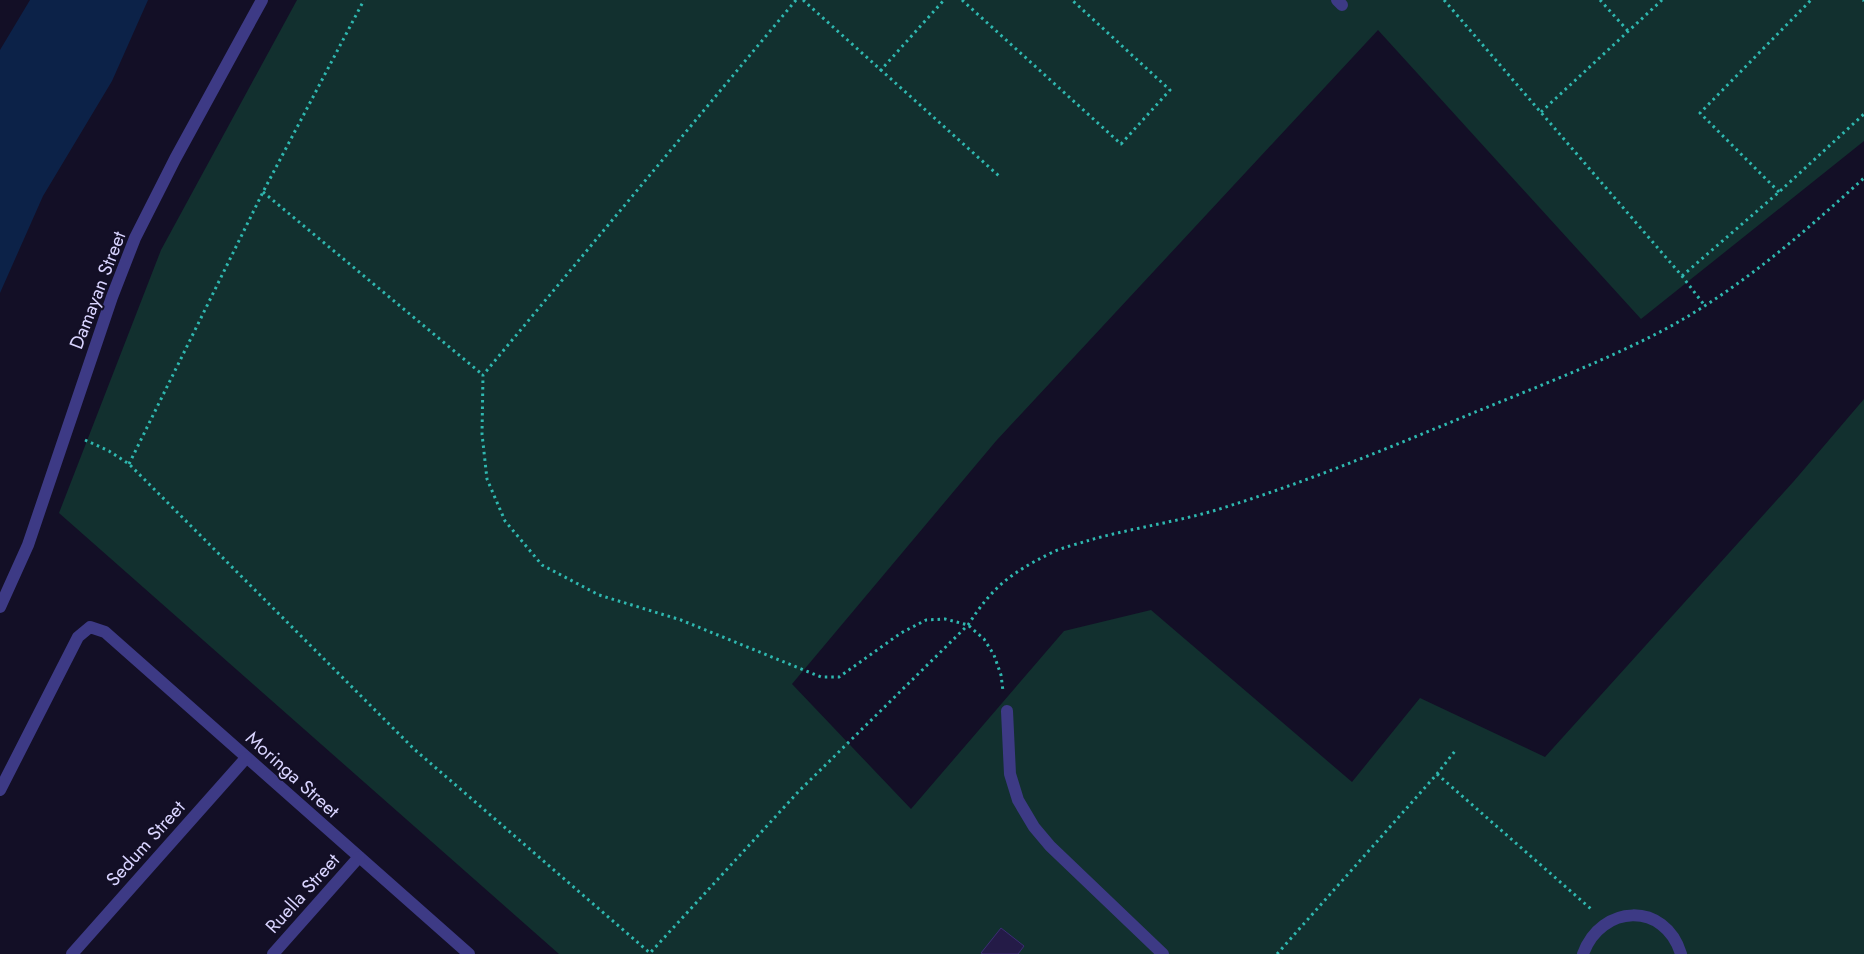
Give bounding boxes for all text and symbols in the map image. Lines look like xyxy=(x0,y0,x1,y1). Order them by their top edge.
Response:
street label: Damayan Street xyxy=(63,227,133,353)
street label: Moringa Street xyxy=(240,725,346,824)
street label: Sedum Street xyxy=(100,794,191,892)
street label: Ruella Street xyxy=(259,847,346,939)

